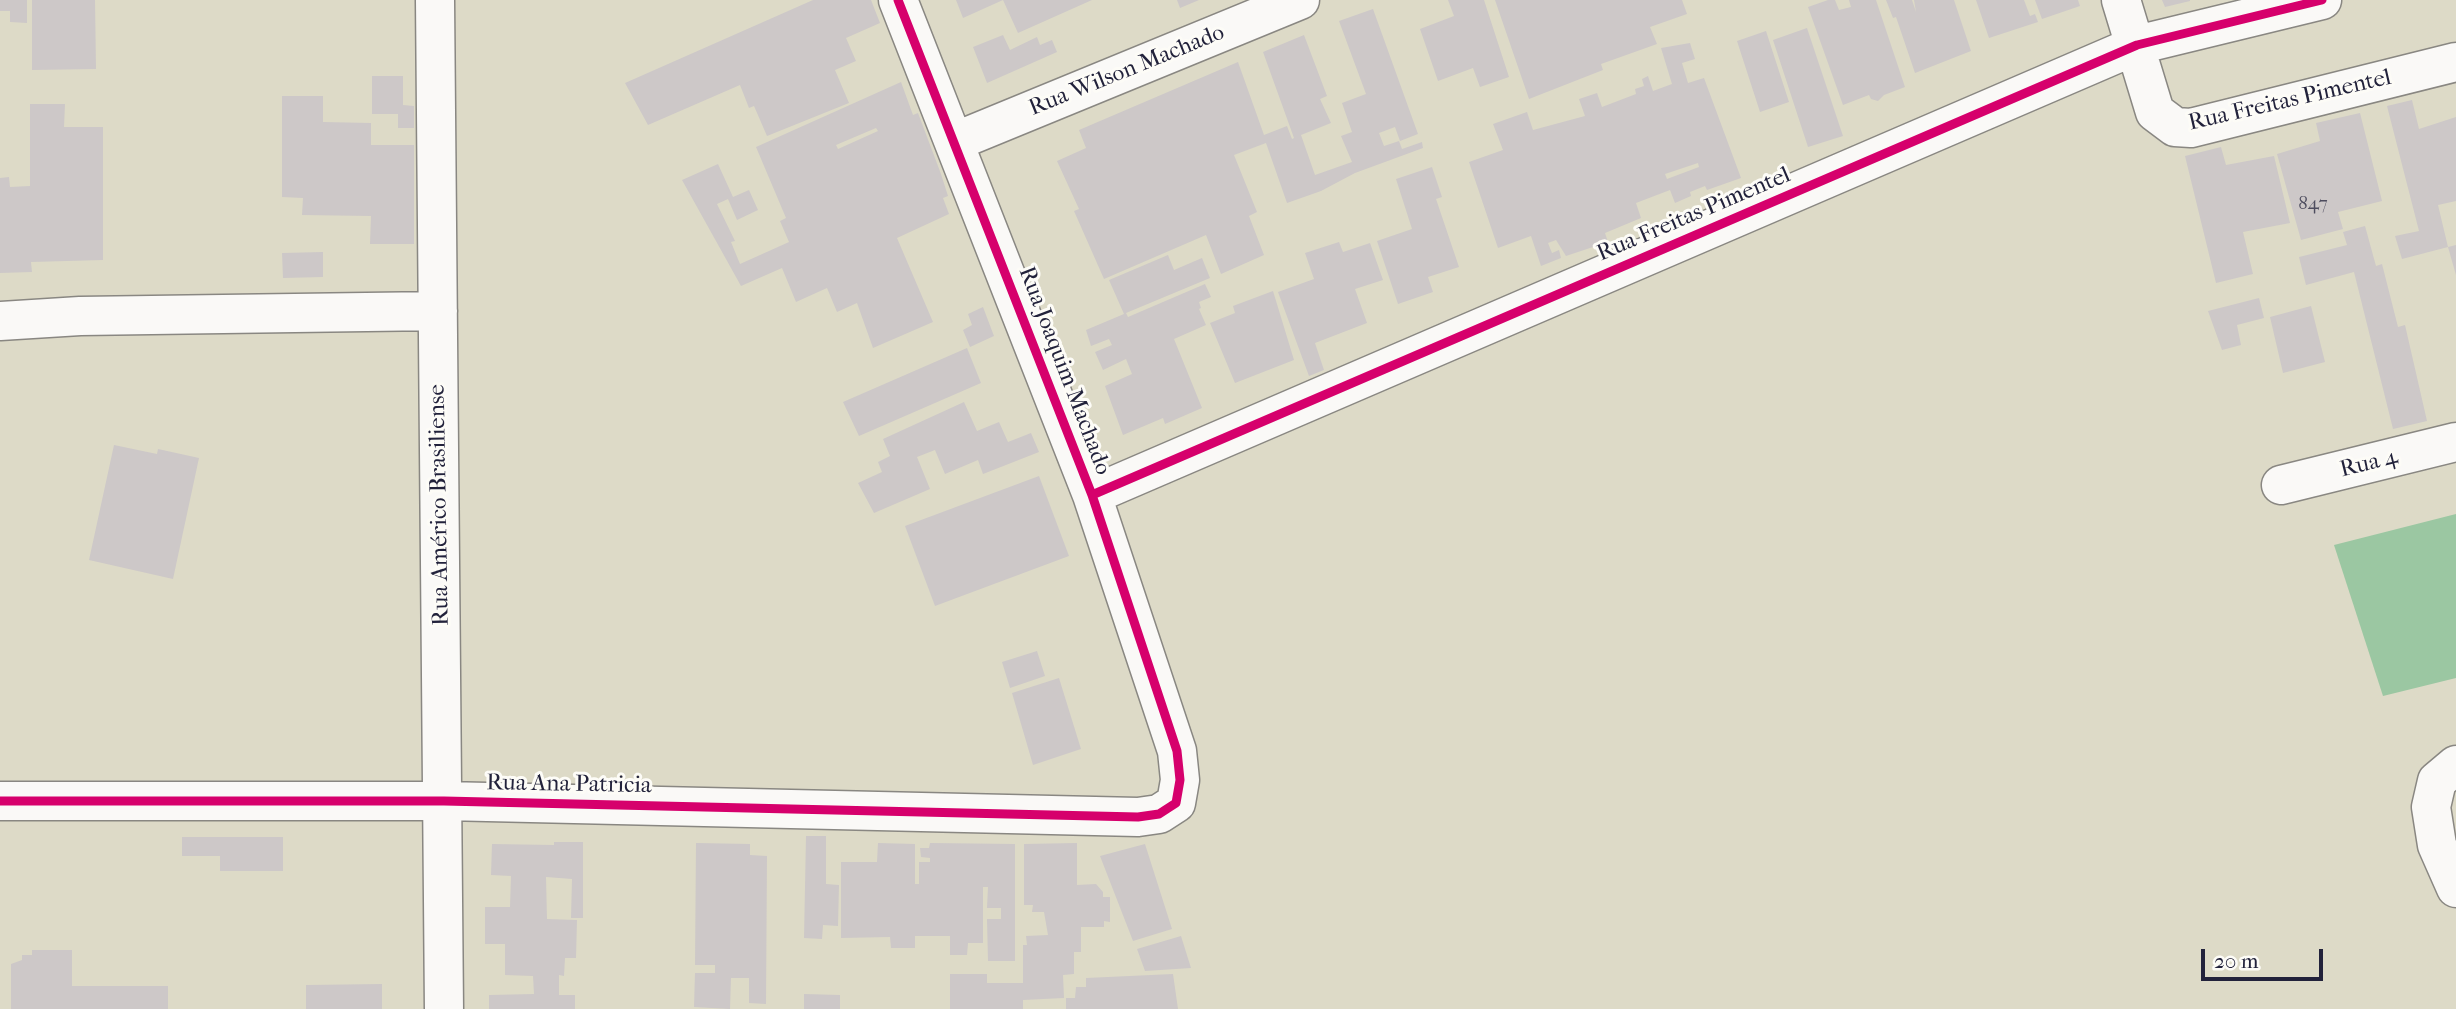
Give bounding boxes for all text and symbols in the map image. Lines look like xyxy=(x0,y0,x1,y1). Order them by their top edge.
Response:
street label: Rua Wilson Machado xyxy=(1025,19,1229,123)
street label: Rua Freitas Pimentel xyxy=(2186,64,2394,138)
street label: Rua Freitas Pimentel xyxy=(1593,162,1795,268)
house number: 847 xyxy=(2298,193,2328,215)
street label: Rua Joaquim Machado xyxy=(1012,263,1116,479)
street label: Rua Américo Brasiliense xyxy=(424,384,456,626)
street label: Rua 4 xyxy=(2337,444,2401,484)
street label: Rua Ana Patricia xyxy=(486,770,652,800)
scale bar xyxy=(2204,936,2326,980)
text: 20 m xyxy=(2214,949,2258,973)

